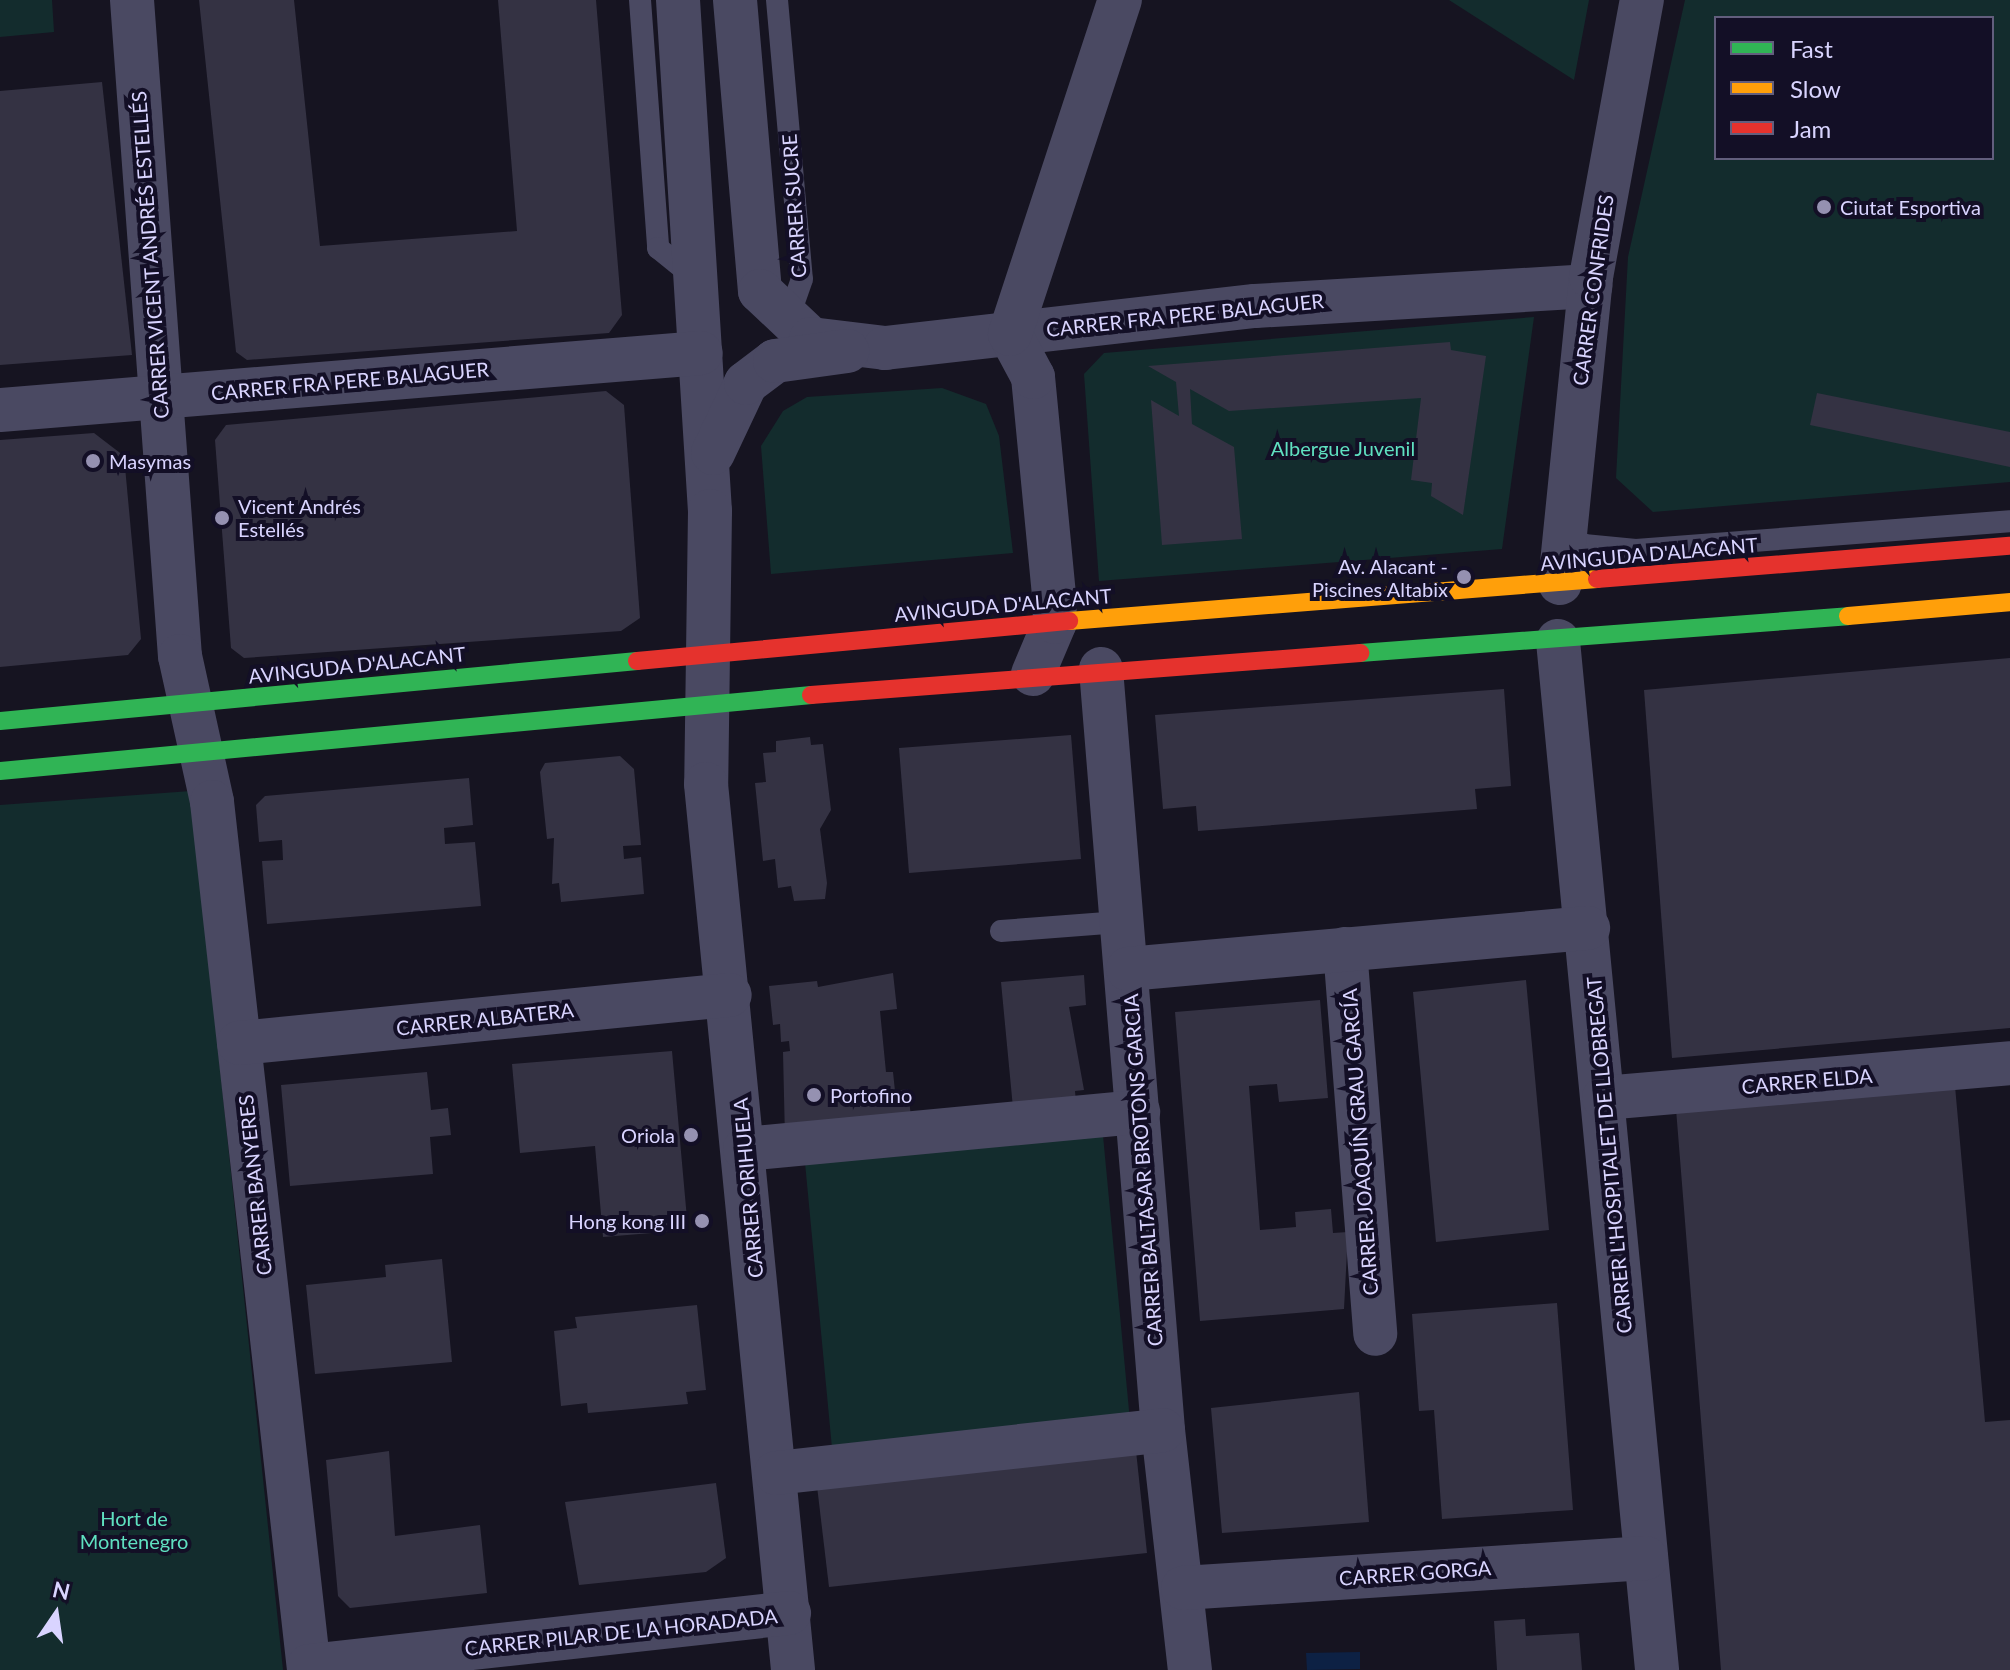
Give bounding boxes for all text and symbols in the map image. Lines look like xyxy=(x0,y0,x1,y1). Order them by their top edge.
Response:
legend xyxy=(1714,16,1994,160)
text: Fast xyxy=(1790,34,1833,63)
text: Slow xyxy=(1790,74,1841,103)
street label: CARRER VICENT ANDRÉS ESTELLÉS xyxy=(127,89,173,421)
text: Jam xyxy=(1790,114,1831,143)
street label: CARRER SUCRE xyxy=(777,133,811,279)
street label: CARRER CONFRIDES xyxy=(1568,193,1618,387)
place label: Ciutat Esportiva xyxy=(1840,195,1981,219)
marker: Ciutat Esportiva xyxy=(1815,198,1833,216)
street label: CARRER FRA PERE BALAGUER xyxy=(1045,288,1325,342)
street label: CARRER FRA PERE BALAGUER xyxy=(210,357,490,405)
park label: Albergue Juvenil xyxy=(1271,436,1415,460)
place label: Masymas xyxy=(109,449,191,473)
marker: Masymas xyxy=(84,452,102,470)
place label: Vicent Andrés Estellés xyxy=(238,494,362,541)
marker: Vicent Andrés Estellés xyxy=(213,509,231,527)
street label: AVINGUDA D'ALACANT xyxy=(1539,533,1759,575)
place label: Av. Alacant - Piscines Altabix xyxy=(1311,554,1448,601)
marker: Av. Alacant - Piscines Altabix xyxy=(1455,568,1473,586)
street label: AVINGUDA D'ALACANT xyxy=(893,584,1113,626)
street label: AVINGUDA D'ALACANT xyxy=(247,642,467,688)
street label: CARRER L'HOSPITALET DE LLOBREGAT xyxy=(1581,975,1637,1335)
street label: CARRER JOAQUÍN GRAU GARCÍA xyxy=(1337,987,1383,1297)
street label: CARRER BALTASAR BROTONS GARCIA xyxy=(1119,993,1167,1347)
street label: CARRER ALBATERA xyxy=(395,998,575,1040)
street label: CARRER ELDA xyxy=(1741,1063,1873,1099)
place label: Portofino xyxy=(830,1083,912,1107)
marker: Portofino xyxy=(805,1086,823,1104)
street label: CARRER BANYERES xyxy=(234,1093,276,1277)
street label: CARRER ORIHUELA xyxy=(728,1097,768,1279)
place label: Oriola xyxy=(621,1123,675,1147)
marker: Oriola xyxy=(682,1126,700,1144)
place label: Hong kong III xyxy=(569,1209,686,1233)
marker: Hong kong III xyxy=(693,1212,711,1230)
park label: Hort de Montenegro xyxy=(80,1507,188,1554)
street label: CARRER GORGA xyxy=(1338,1556,1492,1590)
north arrow xyxy=(16,1574,96,1654)
text: N xyxy=(50,1575,73,1605)
street label: CARRER PILAR DE LA HORADADA xyxy=(463,1604,779,1660)

